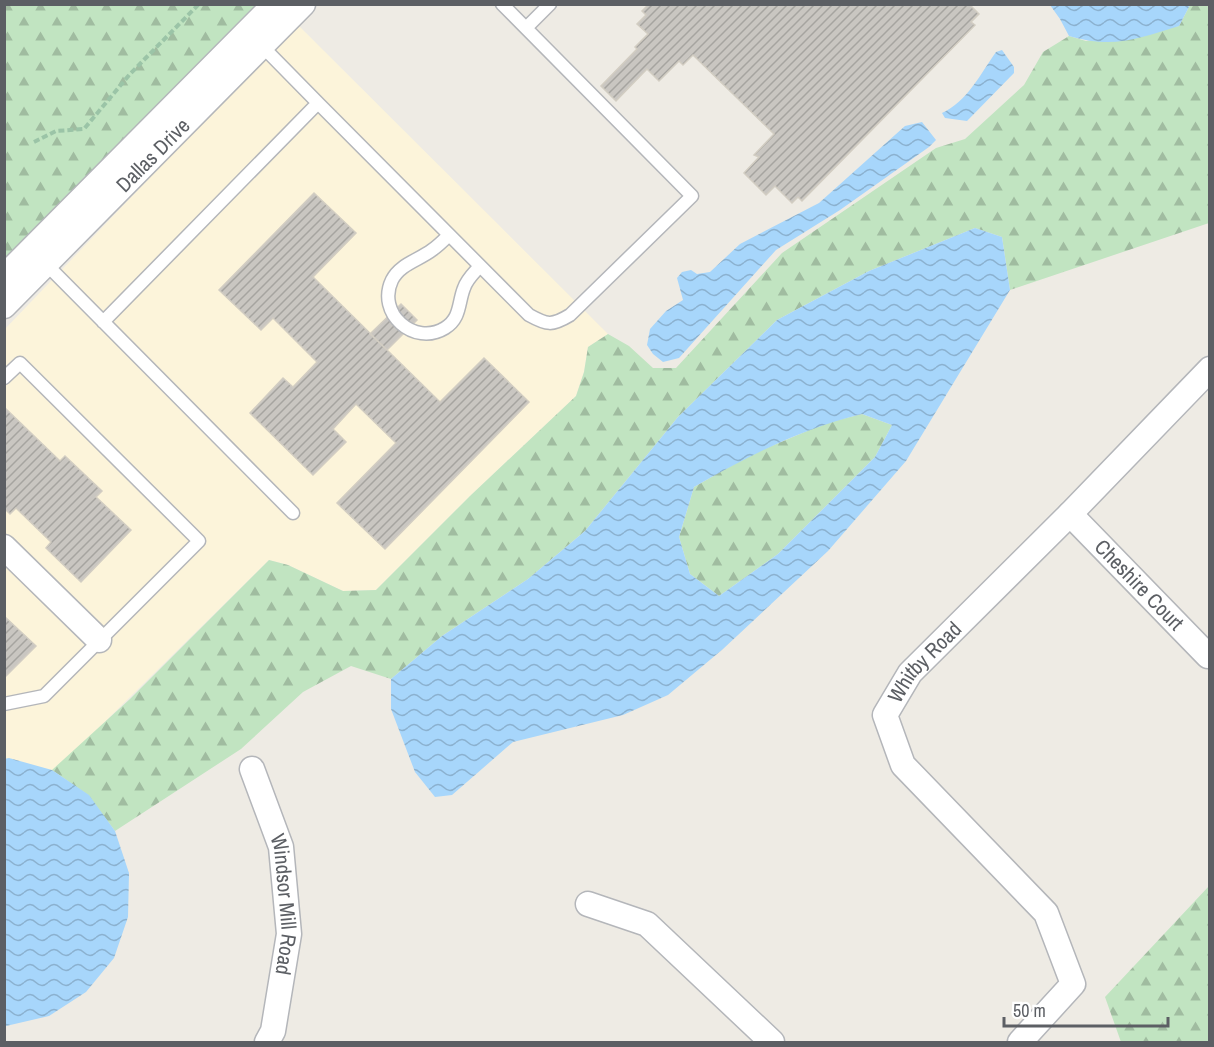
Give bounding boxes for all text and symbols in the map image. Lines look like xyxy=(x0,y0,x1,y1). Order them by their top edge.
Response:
street label: Dallas Drive xyxy=(109,111,196,199)
street label: Cheshire Court xyxy=(1088,533,1191,637)
street label: Whitby Road xyxy=(881,615,968,708)
street label: Windsor Mill Road xyxy=(263,830,304,977)
scale bar xyxy=(1004,990,1168,1028)
text: 50 m xyxy=(1013,998,1046,1023)

